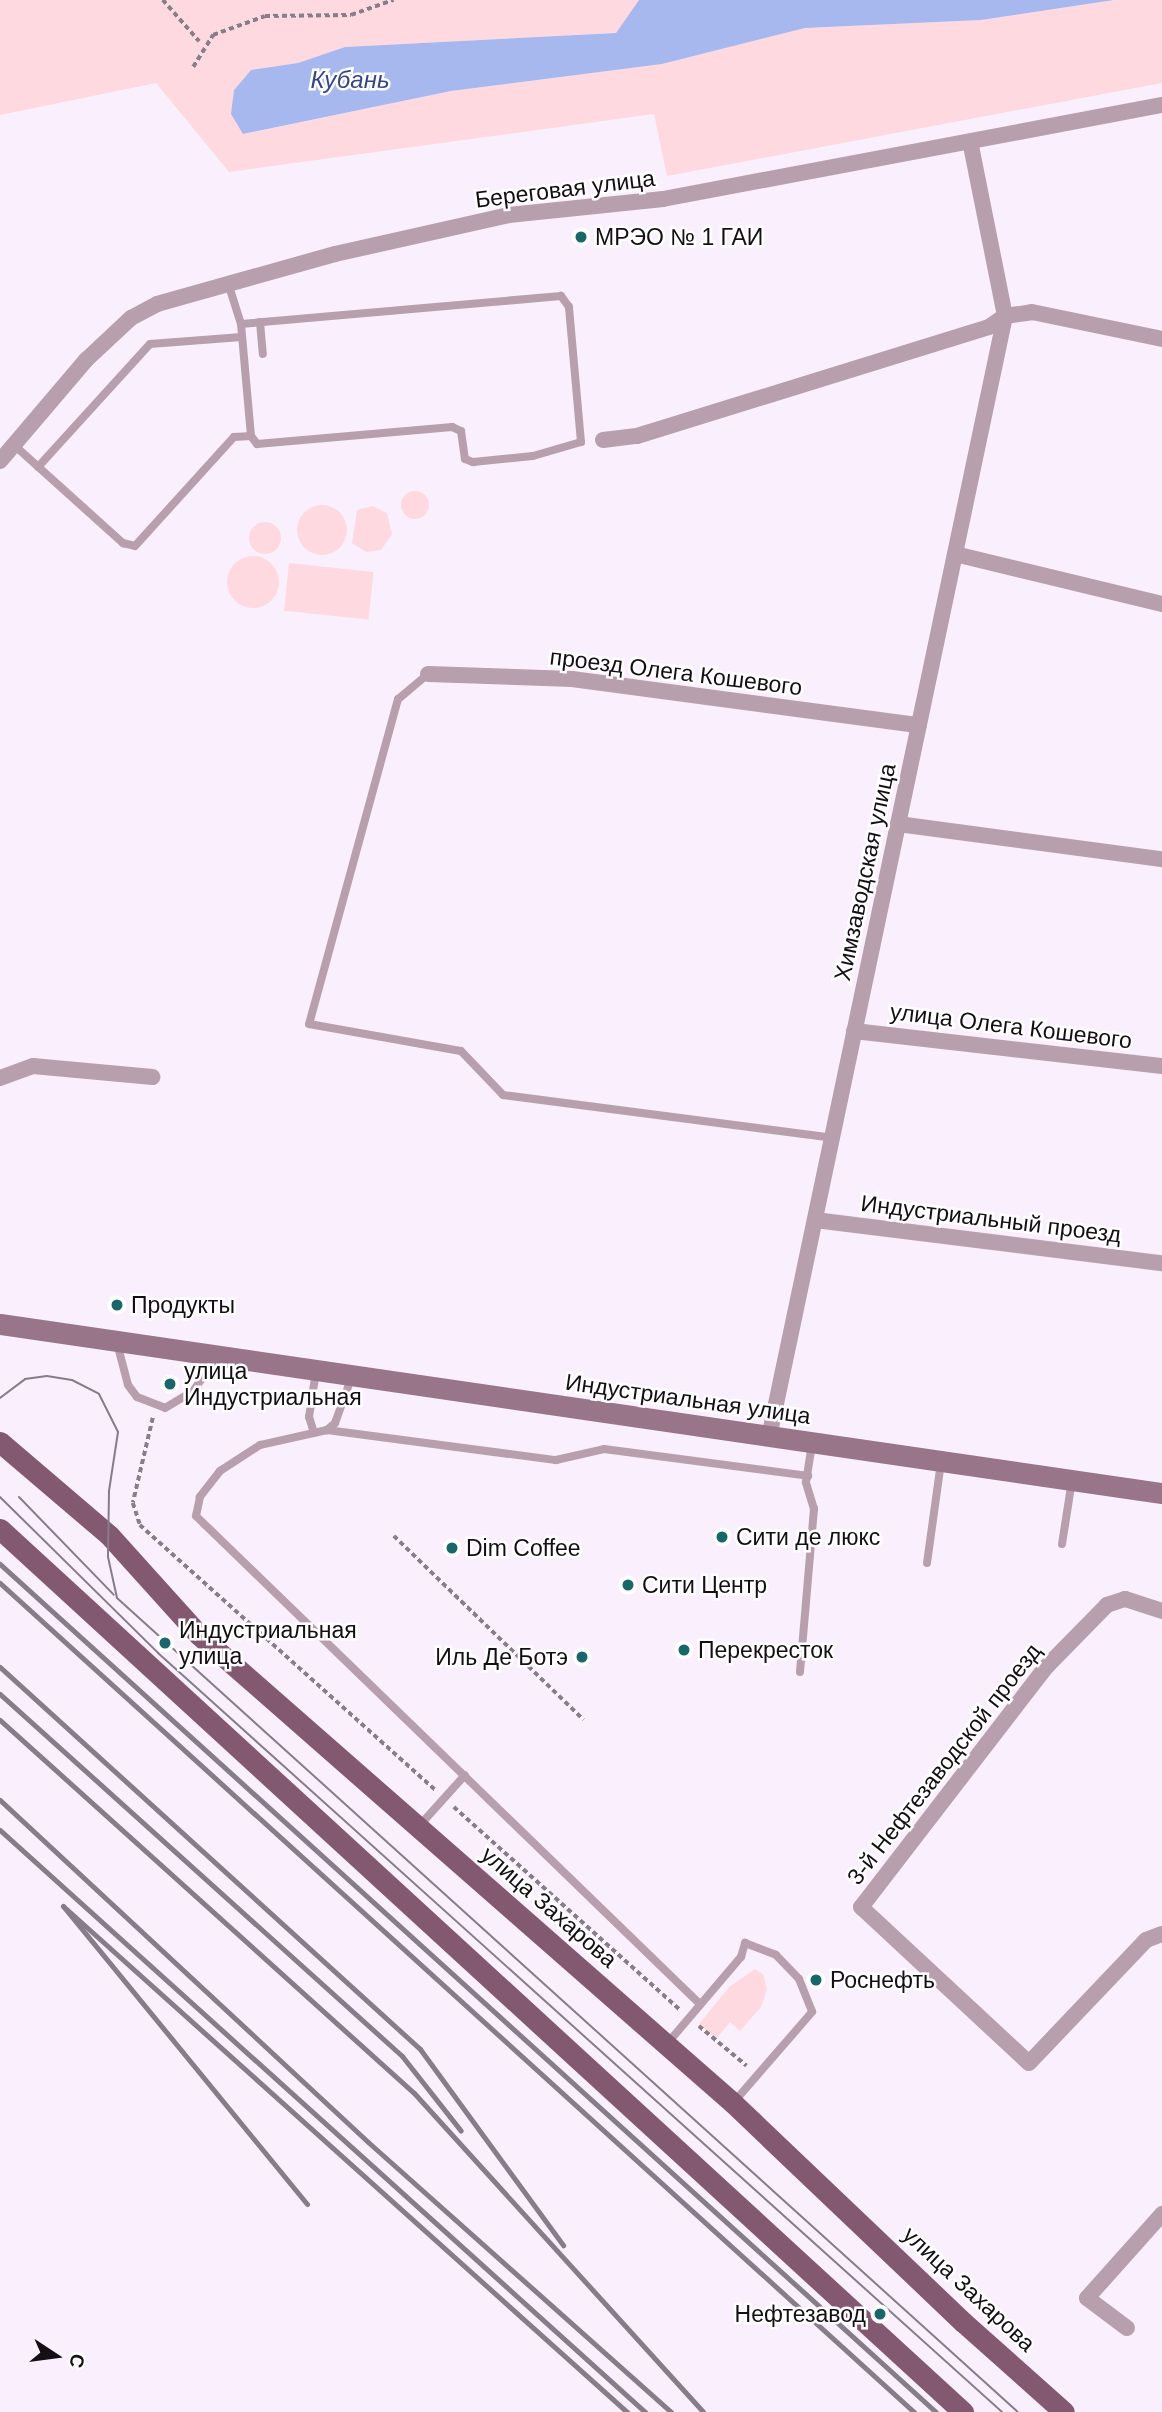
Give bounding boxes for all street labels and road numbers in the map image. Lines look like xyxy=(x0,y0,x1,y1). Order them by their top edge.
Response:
street label: Береговая улица xyxy=(474,164,656,214)
street label: проезд Олега Кошевого xyxy=(548,643,804,701)
street label: Химзаводская улица xyxy=(828,761,902,983)
street label: улица Олега Кошевого xyxy=(889,997,1133,1055)
street label: Индустриальный проезд xyxy=(859,1189,1123,1249)
street label: Индустриальная улица xyxy=(564,1368,812,1430)
street label: 3-й Нефтезаводской проезд xyxy=(841,1638,1047,1890)
street label: улица Захарова xyxy=(476,1841,622,1973)
street label: улица Захарова xyxy=(897,2221,1041,2357)

